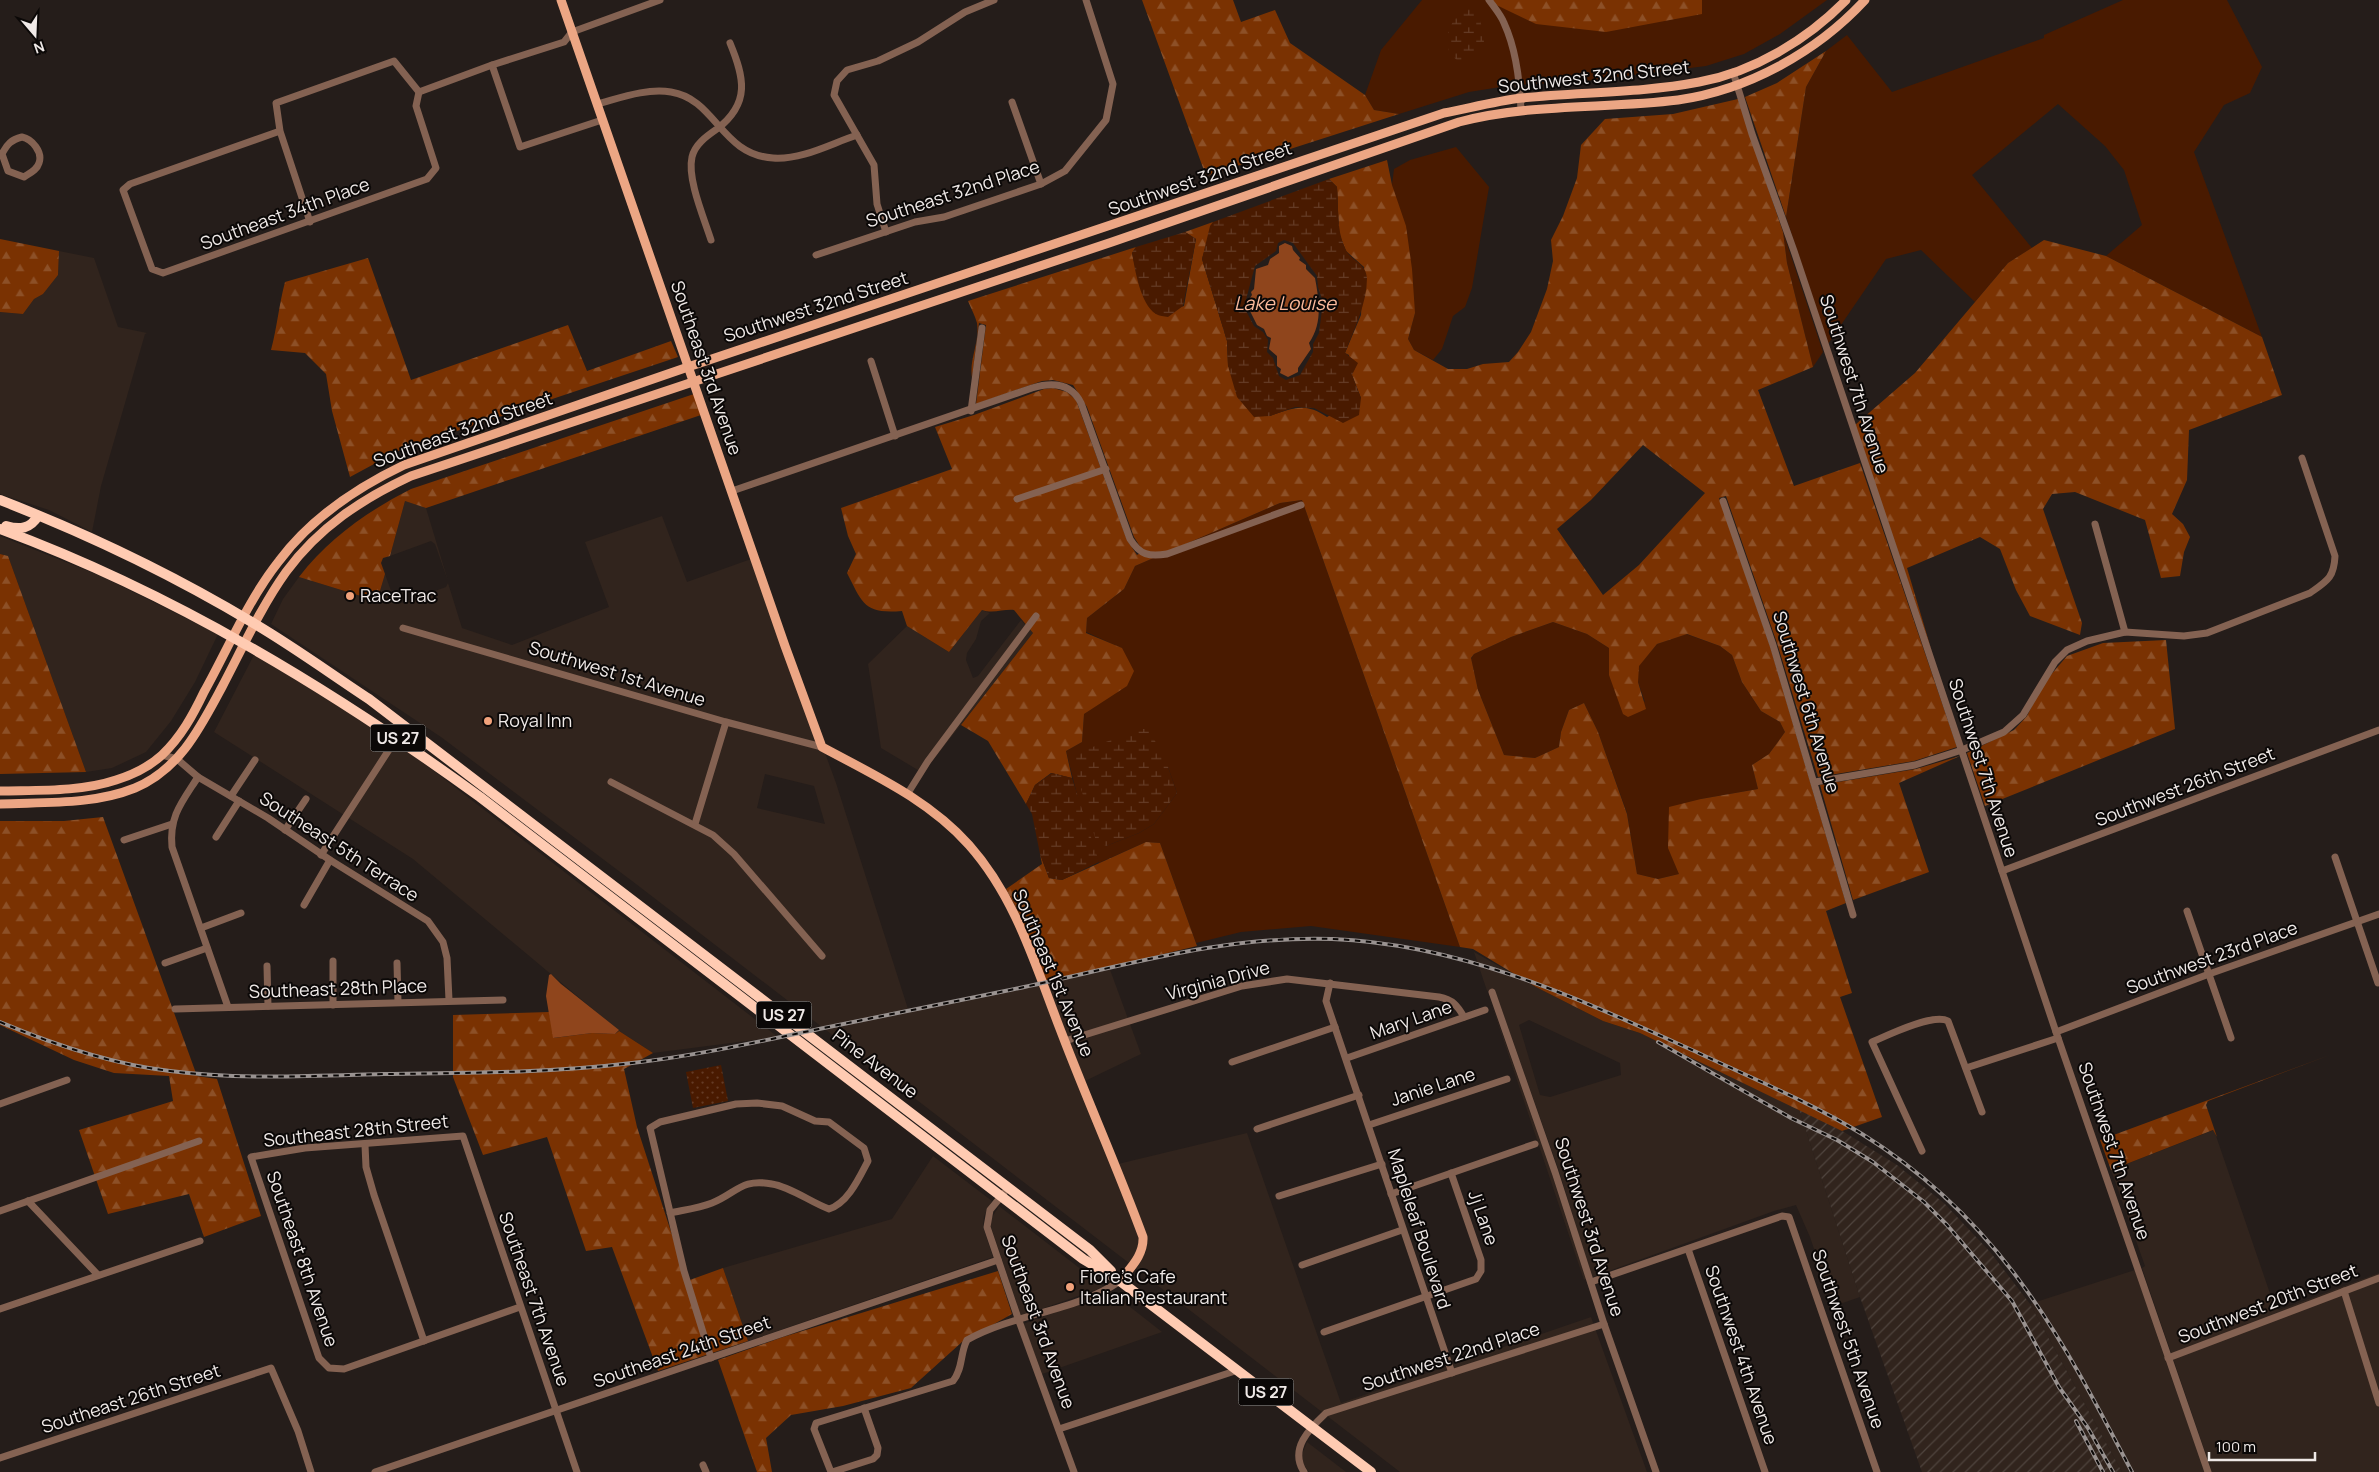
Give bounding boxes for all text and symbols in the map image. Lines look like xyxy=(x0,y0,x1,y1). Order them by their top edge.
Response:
north arrow xyxy=(10,10,60,60)
text: N xyxy=(32,37,47,58)
street label: Southwest 32nd Street xyxy=(1497,54,1691,98)
street label: Southwest 32nd Street xyxy=(1105,135,1295,221)
street label: Southeast 32nd Place xyxy=(863,154,1043,232)
street label: Southeast 34th Place xyxy=(197,171,373,255)
street label: Southwest 32nd Street xyxy=(720,265,911,347)
street label: Southeast 3rd Avenue xyxy=(666,277,748,458)
water label: Lake Louise xyxy=(1234,290,1338,316)
street label: Southwest 7th Avenue xyxy=(1815,291,1895,476)
street label: Southeast 32nd Street xyxy=(370,385,556,473)
place label: RaceTrac xyxy=(360,583,436,607)
marker: RaceTrac xyxy=(344,590,356,602)
street label: Southwest 6th Avenue xyxy=(1768,608,1846,796)
street label: Southwest 1st Avenue xyxy=(526,635,709,711)
street label: Southwest 7th Avenue xyxy=(1944,675,2024,860)
place label: Royal Inn xyxy=(498,708,572,732)
marker: Royal Inn xyxy=(482,715,494,727)
road number: US 27 xyxy=(370,724,426,751)
street label: Southwest 26th Street xyxy=(2091,741,2278,831)
street label: Southeast 5th Terrace xyxy=(255,786,424,907)
street label: Southeast 1st Avenue xyxy=(1008,885,1100,1060)
street label: Southwest 23rd Place xyxy=(2123,915,2301,999)
street label: Virginia Drive xyxy=(1163,955,1272,1005)
street label: Southeast 28th Place xyxy=(248,973,428,1003)
street label: Mary Lane xyxy=(1367,994,1455,1044)
road number: US 27 xyxy=(756,1002,812,1028)
street label: Pine Avenue xyxy=(828,1023,923,1103)
street label: Southwest 7th Avenue xyxy=(2073,1058,2157,1243)
street label: Janie Lane xyxy=(1387,1061,1478,1111)
street label: Southeast 28th Street xyxy=(262,1108,450,1152)
street label: Southwest 3rd Avenue xyxy=(1550,1134,1630,1319)
street label: Mapleleaf Boulevard xyxy=(1383,1145,1457,1312)
street label: Southeast 8th Avenue xyxy=(262,1168,344,1350)
street label: Jj Lane xyxy=(1463,1187,1505,1248)
street label: Southeast 7th Avenue xyxy=(494,1208,576,1389)
street label: Southeast 3rd Avenue xyxy=(996,1232,1082,1412)
street label: Southwest 5th Avenue xyxy=(1807,1246,1891,1432)
street label: Southwest 20th Street xyxy=(2175,1258,2361,1348)
street label: Southwest 4th Avenue xyxy=(1700,1262,1784,1448)
place label: Fiore's Cafe Italian Restaurant xyxy=(1080,1264,1227,1309)
marker: Fiore's Cafe Italian Restaurant xyxy=(1064,1281,1076,1293)
street label: Southeast 24th Street xyxy=(590,1309,773,1393)
street label: Southwest 22nd Place xyxy=(1359,1316,1543,1396)
street label: Southeast 26th Street xyxy=(38,1358,223,1438)
road number: US 27 xyxy=(1238,1378,1294,1405)
scale bar xyxy=(2209,1430,2315,1462)
text: 100 m xyxy=(2216,1436,2256,1457)

